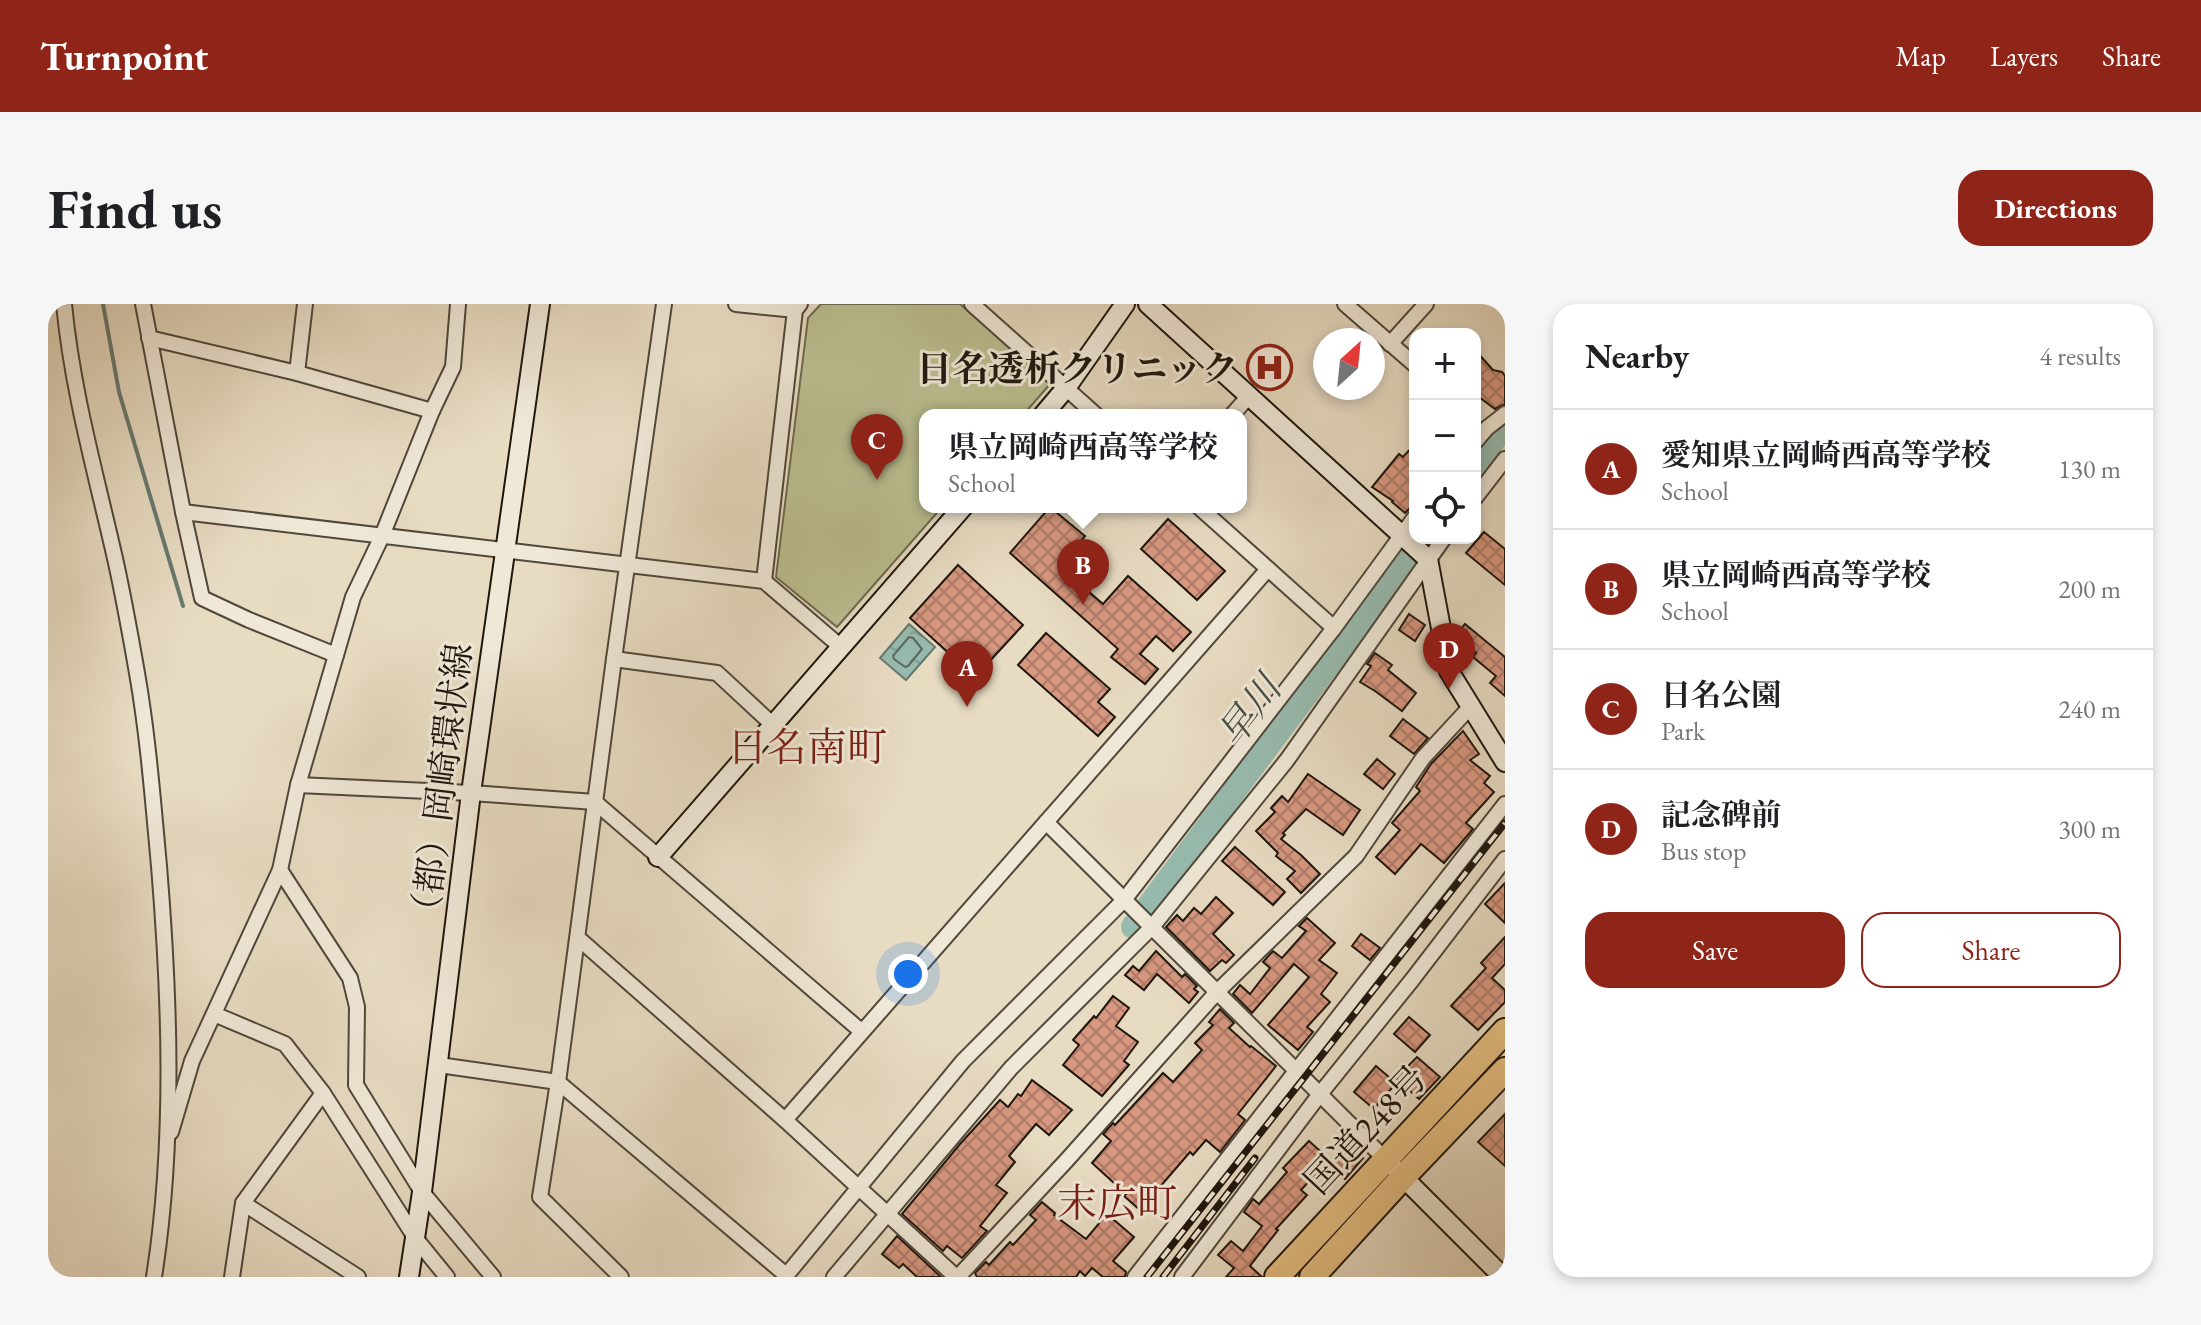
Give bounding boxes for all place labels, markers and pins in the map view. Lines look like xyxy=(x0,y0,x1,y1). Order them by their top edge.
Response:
hospital icon: 日名透析クリニック xyxy=(1245,344,1293,392)
place label: 日名透析クリニック xyxy=(916,345,1238,392)
pin: C xyxy=(851,414,903,480)
pin: B xyxy=(1057,539,1109,605)
pin: D xyxy=(1423,623,1475,689)
pin: A xyxy=(941,641,993,707)

